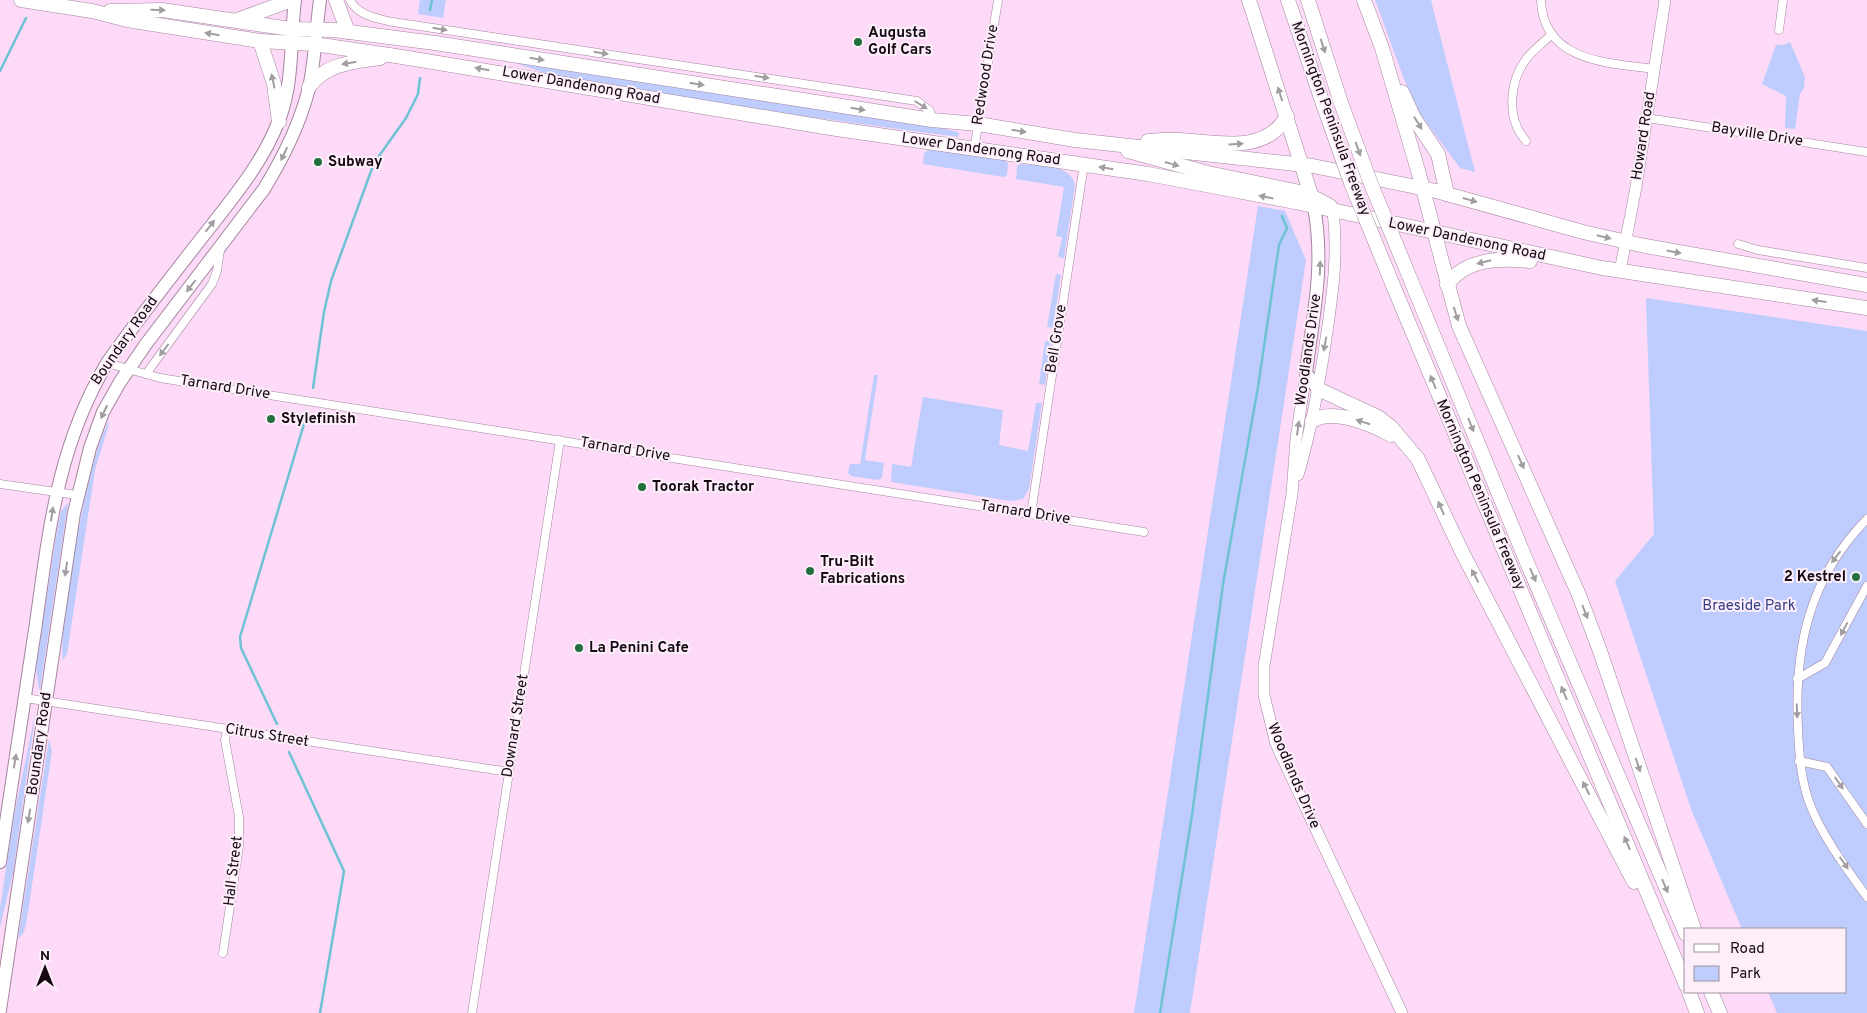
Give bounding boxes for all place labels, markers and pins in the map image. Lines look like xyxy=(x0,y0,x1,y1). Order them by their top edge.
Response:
place label: Augusta Golf Cars xyxy=(868,24,932,60)
marker: Augusta Golf Cars xyxy=(852,36,864,48)
place label: Subway xyxy=(328,153,383,172)
marker: Subway xyxy=(312,156,324,168)
place label: Stylefinish xyxy=(281,410,356,429)
marker: Stylefinish xyxy=(265,413,277,425)
place label: Toorak Tractor xyxy=(652,478,755,497)
marker: Toorak Tractor xyxy=(636,481,648,493)
place label: Tru-Bilt Fabrications xyxy=(820,553,905,589)
marker: Tru-Bilt Fabrications xyxy=(804,565,816,577)
place label: 2 Kestrel xyxy=(1784,568,1846,587)
marker: 2 Kestrel xyxy=(1850,571,1862,583)
place label: La Penini Cafe xyxy=(589,639,689,658)
marker: La Penini Cafe xyxy=(573,642,585,654)

